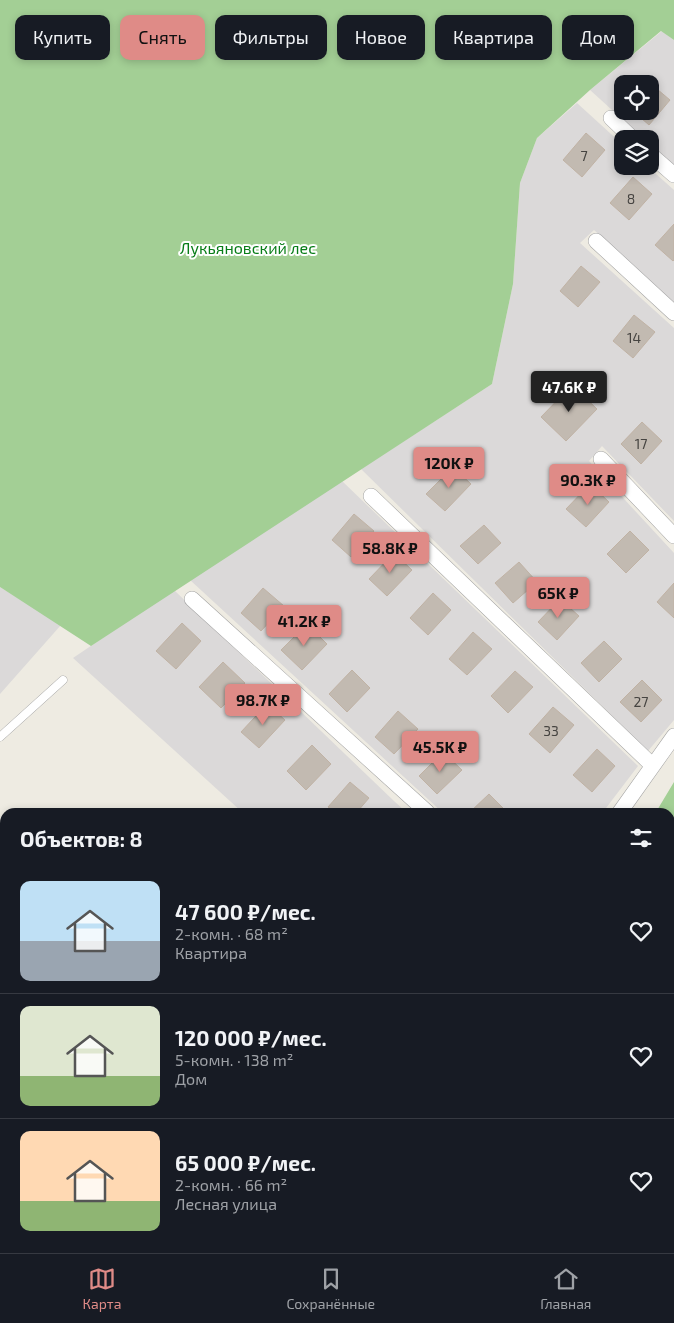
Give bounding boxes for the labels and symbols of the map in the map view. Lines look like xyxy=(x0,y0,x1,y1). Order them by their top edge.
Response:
house number: 7 xyxy=(580,147,588,164)
house number: 8 xyxy=(627,190,635,207)
park label: Лукьяновский лес xyxy=(180,238,316,258)
house number: 14 xyxy=(627,329,641,346)
pin: 47.6K ₽ xyxy=(523,370,615,413)
house number: 17 xyxy=(635,435,647,452)
pin: 120K ₽ xyxy=(408,446,490,489)
pin: 90.3K ₽ xyxy=(542,464,634,506)
pin: 58.8K ₽ xyxy=(344,532,436,574)
pin: 65K ₽ xyxy=(523,576,593,619)
pin: 41.2K ₽ xyxy=(258,604,350,647)
pin: 98.7K ₽ xyxy=(217,684,309,726)
house number: 27 xyxy=(633,693,649,710)
house number: 33 xyxy=(543,722,559,739)
pin: 45.5K ₽ xyxy=(394,730,486,773)

